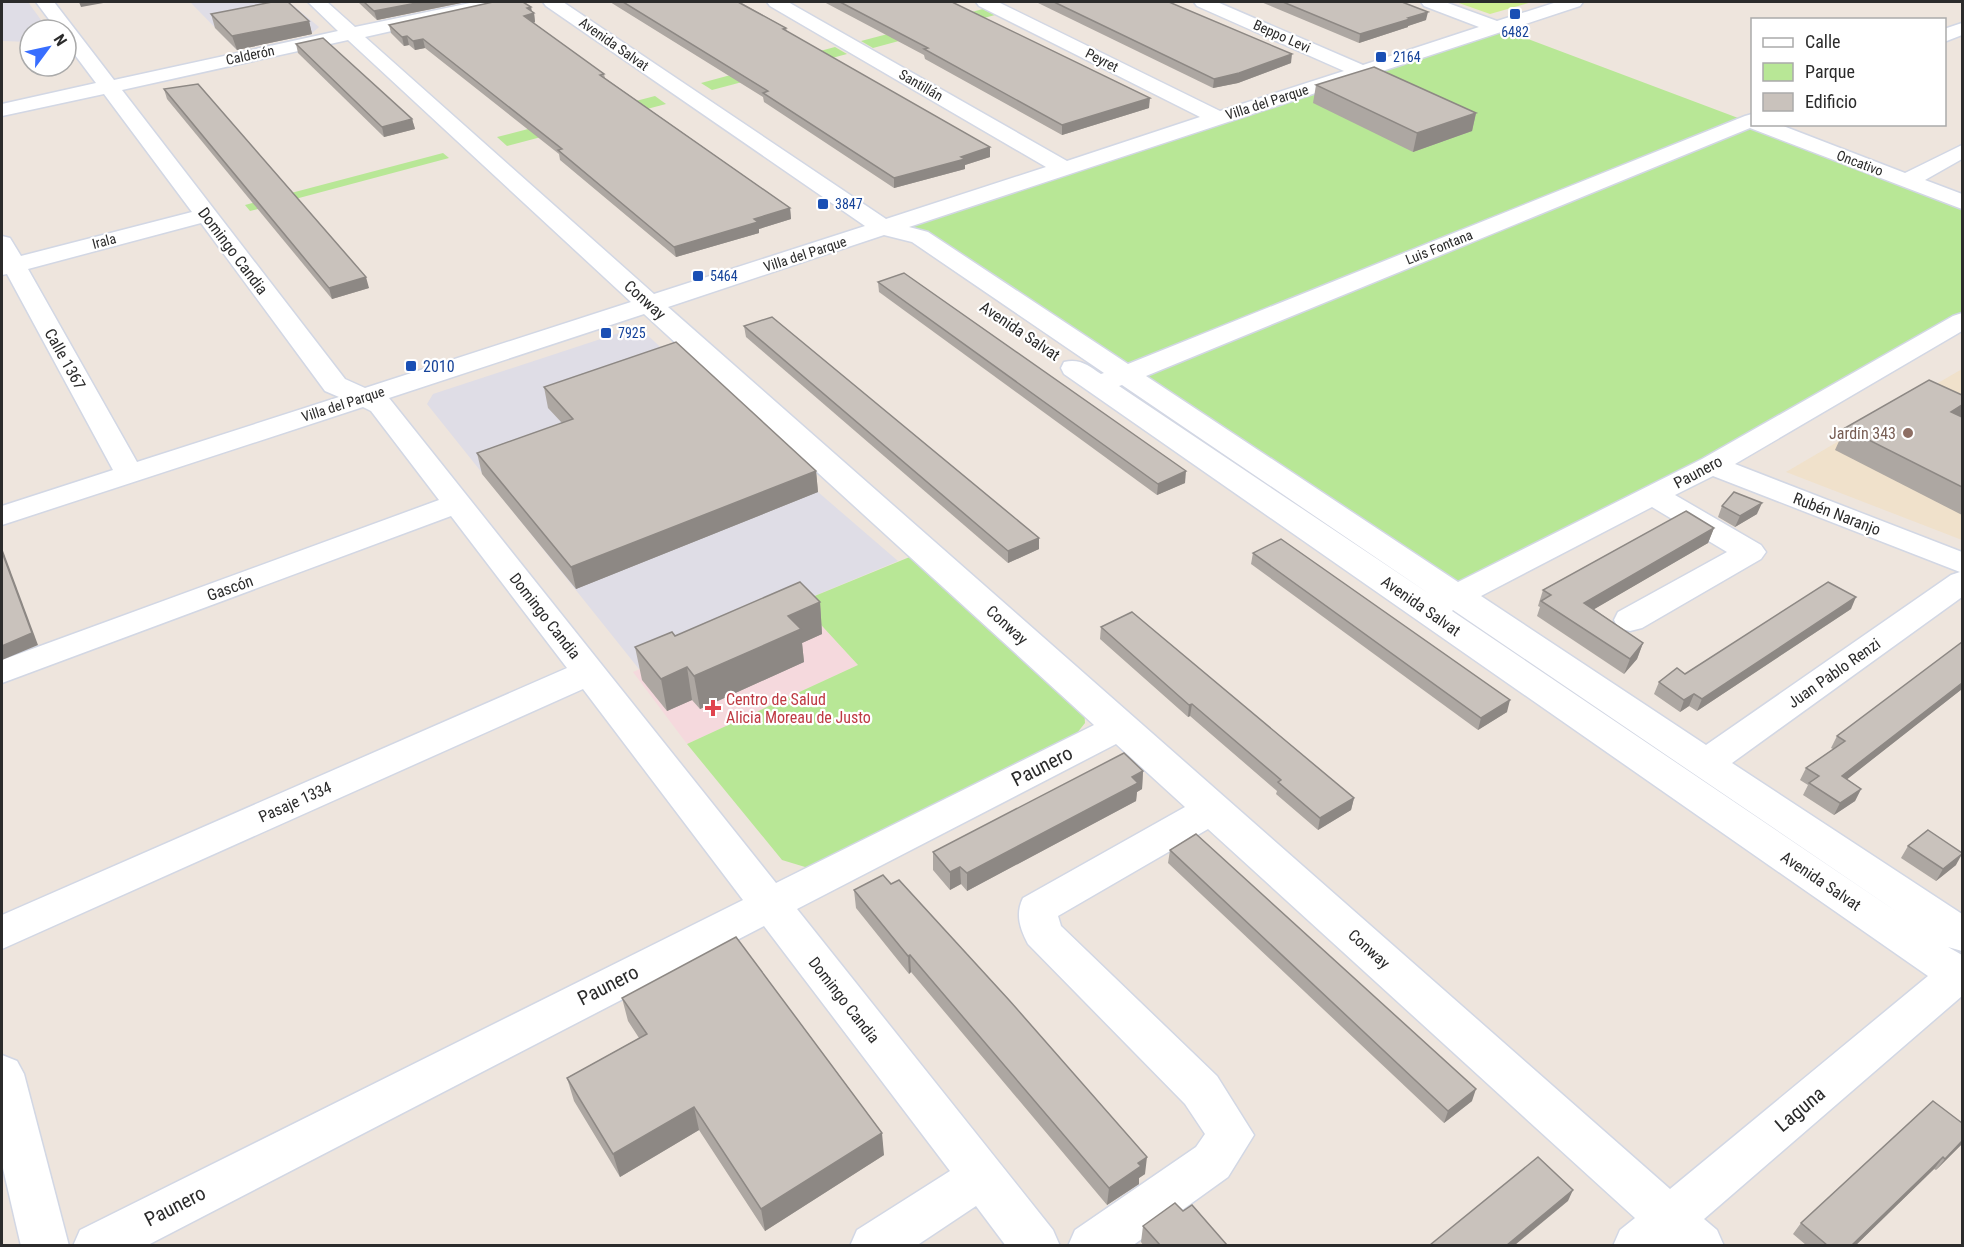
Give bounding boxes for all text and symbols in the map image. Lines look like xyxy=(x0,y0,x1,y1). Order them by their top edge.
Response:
marker: 6482 xyxy=(1508,7,1522,21)
street label: Avenida Salvat xyxy=(576,14,652,74)
street label: Beppo Levi xyxy=(1251,16,1313,56)
north arrow xyxy=(18,18,78,78)
legend xyxy=(1751,18,1946,126)
place label: 6482 xyxy=(1501,24,1529,40)
text: N xyxy=(50,31,71,49)
text: Calle xyxy=(1805,31,1841,52)
street label: Calderón xyxy=(224,42,276,68)
street label: Peyret xyxy=(1083,45,1121,75)
place label: 2164 xyxy=(1393,49,1421,65)
marker: 2164 xyxy=(1374,50,1388,64)
text: Parque xyxy=(1805,61,1855,82)
street label: Santillán xyxy=(896,66,946,104)
street label: Villa del Parque xyxy=(1224,81,1311,123)
text: Edificio xyxy=(1805,91,1857,112)
street label: Oncativo xyxy=(1834,147,1886,179)
place label: 3847 xyxy=(835,196,863,212)
marker: 3847 xyxy=(816,197,830,211)
street label: Domingo Candia xyxy=(194,204,272,298)
street label: Luis Fontana xyxy=(1403,226,1475,268)
street label: Irala xyxy=(90,230,118,252)
street label: Villa del Parque xyxy=(762,233,849,275)
place label: 5464 xyxy=(710,268,738,284)
marker: 5464 xyxy=(691,269,705,283)
street label: Conway xyxy=(620,276,670,324)
street label: Avenida Salvat xyxy=(976,297,1064,365)
street label: Calle 1367 xyxy=(40,325,90,393)
place label: 7925 xyxy=(618,325,646,341)
marker: 7925 xyxy=(599,326,613,340)
place label: 2010 xyxy=(423,357,455,376)
marker: 2010 xyxy=(404,359,418,373)
street label: Villa del Parque xyxy=(300,383,387,425)
place label: Jardín 343 xyxy=(1829,424,1896,443)
marker: Jardín 343 xyxy=(1901,426,1915,440)
street label: Paunero xyxy=(1671,451,1725,493)
street label: Rubén Naranjo xyxy=(1791,489,1883,539)
street label: Domingo Candia xyxy=(506,569,584,663)
street label: Gascón xyxy=(204,571,256,605)
street label: Avenida Salvat xyxy=(1378,572,1465,640)
street label: Conway xyxy=(982,601,1032,649)
street label: Juan Pablo Renzi xyxy=(1784,634,1884,712)
place label: Centro de Salud Alicia Moreau de Justo xyxy=(726,690,871,727)
marker: Centro de Salud Alicia Moreau de Justo xyxy=(704,699,722,717)
street label: Paunero xyxy=(1007,741,1077,791)
street label: Pasaje 1334 xyxy=(256,777,334,826)
street label: Avenida Salvat xyxy=(1777,847,1865,915)
street label: Conway xyxy=(1344,925,1394,973)
street label: Domingo Candia xyxy=(805,953,883,1047)
street label: Paunero xyxy=(573,960,643,1010)
street label: Laguna xyxy=(1770,1081,1830,1137)
street label: Paunero xyxy=(140,1181,210,1231)

